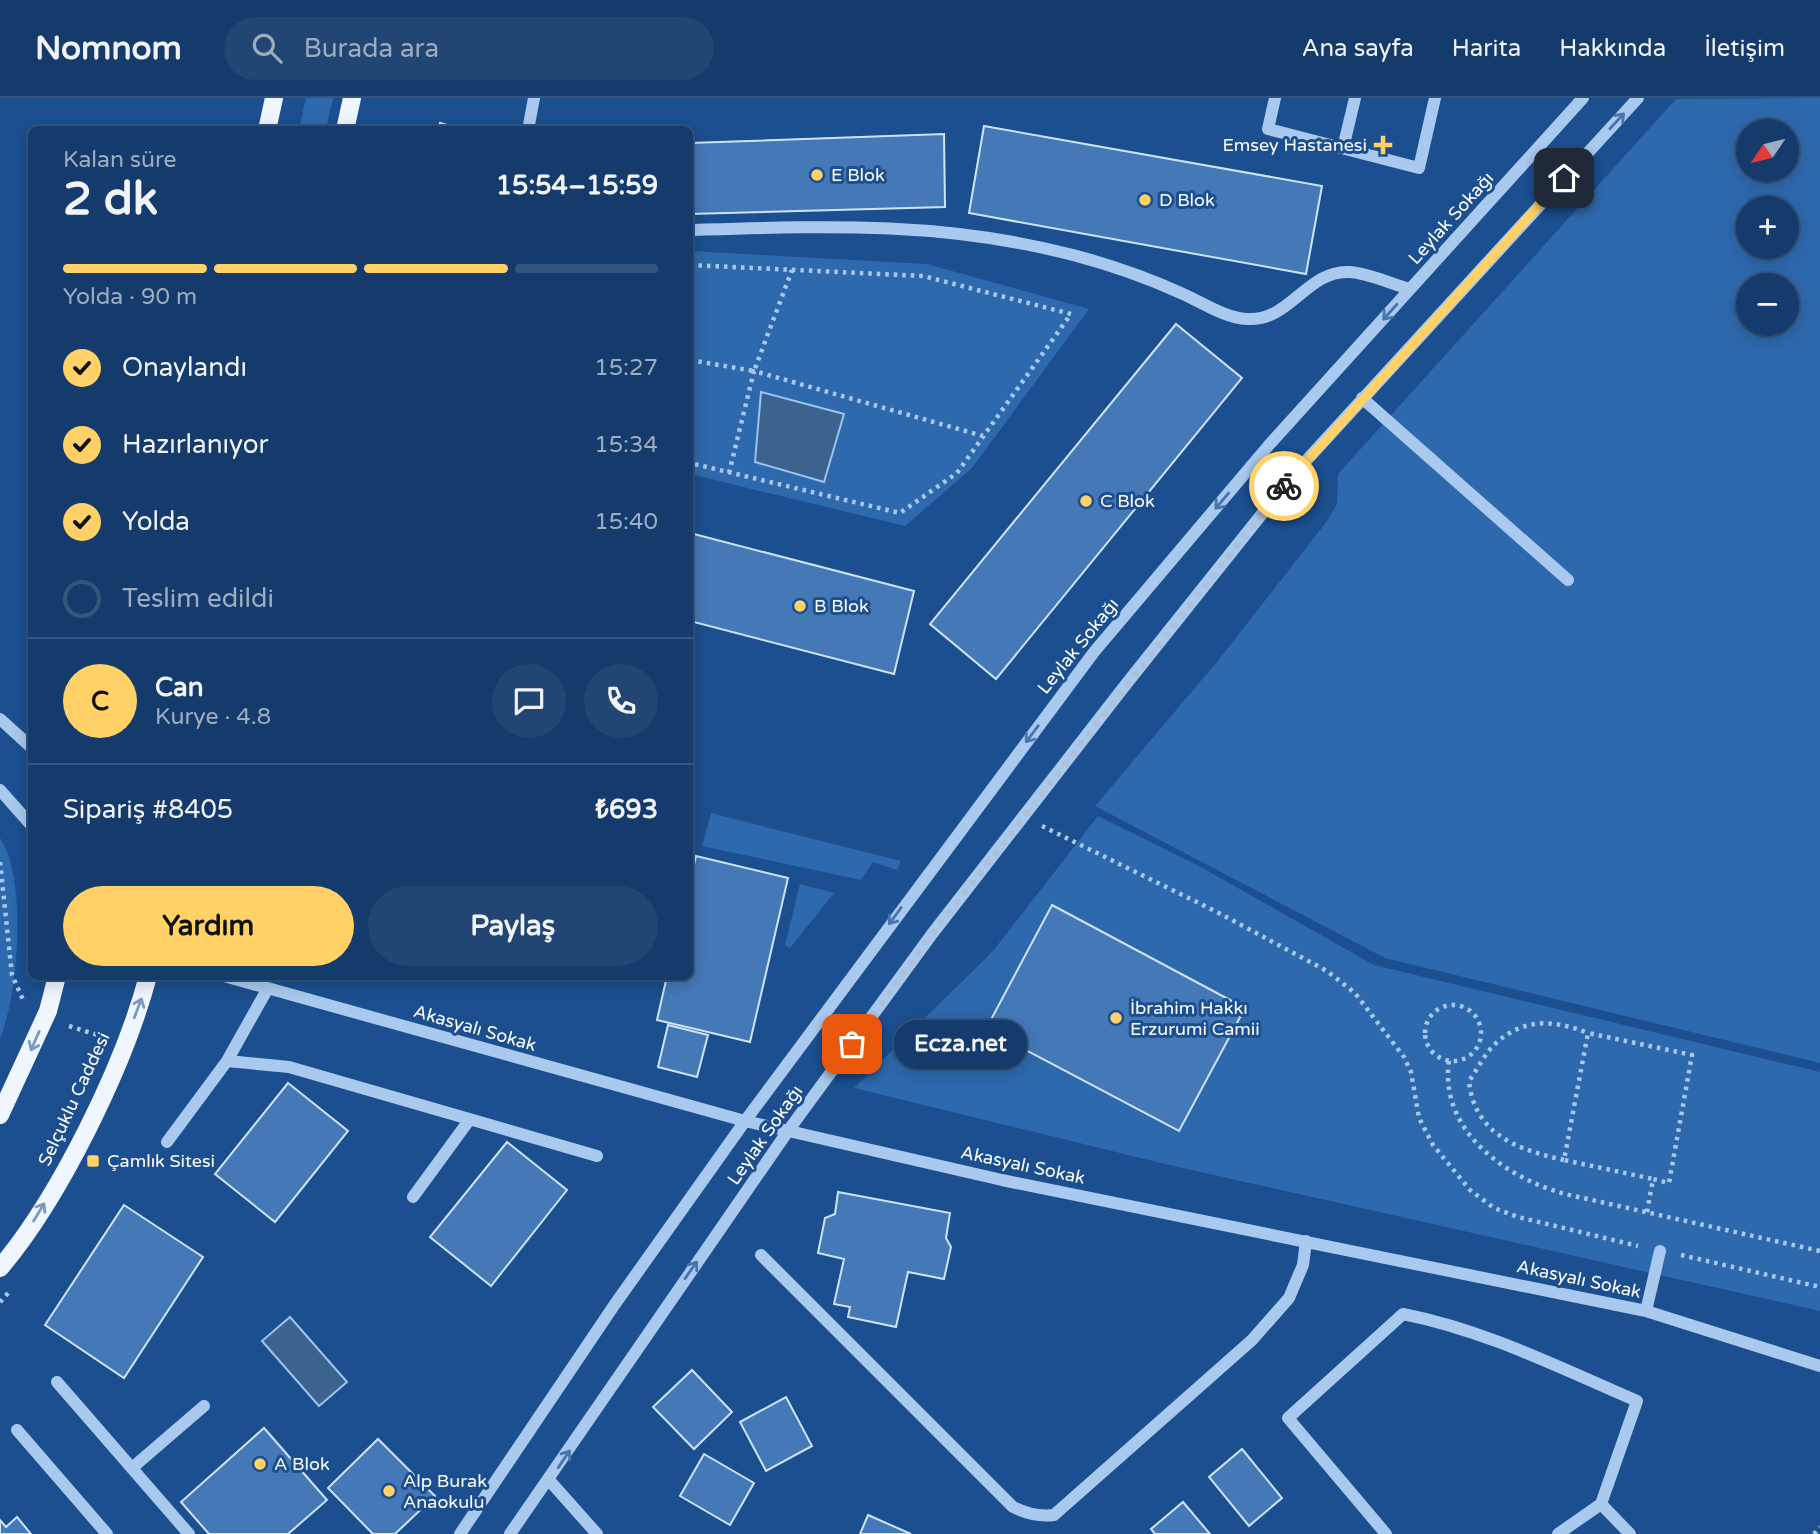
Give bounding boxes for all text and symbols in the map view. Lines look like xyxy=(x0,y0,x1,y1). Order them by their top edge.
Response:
search box xyxy=(224,17,714,80)
text: Nomnom xyxy=(35,29,182,68)
icon: search xyxy=(248,29,286,67)
text: Burada ara xyxy=(304,33,439,64)
text: Ana sayfa xyxy=(1302,34,1414,63)
text: Harita xyxy=(1452,34,1521,63)
text: Hakkında xyxy=(1559,34,1666,63)
text: İletişim xyxy=(1704,34,1785,63)
one-way arrow xyxy=(1608,113,1625,130)
north arrow xyxy=(1736,119,1799,182)
map controls xyxy=(1736,119,1799,336)
place label: Emsey Hastanesi xyxy=(1222,134,1367,156)
marker: Emsey Hastanesi xyxy=(1373,135,1393,155)
text: Kalan süre xyxy=(63,146,177,174)
pin xyxy=(1534,148,1594,208)
icon: home xyxy=(1545,159,1583,197)
place label: E Blok xyxy=(831,164,885,186)
marker: E Blok xyxy=(809,167,825,183)
street label: Leylak Sokağı xyxy=(1404,167,1498,269)
text: 15:54–15:59 xyxy=(496,170,658,201)
text: 2 dk xyxy=(63,172,158,227)
place label: D Blok xyxy=(1159,189,1215,211)
marker: D Blok xyxy=(1137,192,1153,208)
button: + xyxy=(1736,196,1799,259)
button: − xyxy=(1736,273,1799,336)
text: Yolda · 90 m xyxy=(63,283,197,311)
one-way arrow xyxy=(1381,303,1398,320)
icon: check xyxy=(63,349,101,387)
text: Onaylandı xyxy=(122,352,247,383)
text: 15:27 xyxy=(594,354,658,382)
icon: check xyxy=(63,426,101,464)
text: Hazırlanıyor xyxy=(122,429,269,460)
text: 15:34 xyxy=(594,431,658,459)
courier xyxy=(1249,451,1319,521)
icon: bike xyxy=(1265,467,1303,505)
place label: C Blok xyxy=(1100,490,1155,512)
one-way arrow xyxy=(1214,491,1230,509)
marker: C Blok xyxy=(1078,493,1094,509)
icon: check xyxy=(63,503,101,541)
text: Yolda xyxy=(122,506,190,537)
text: 15:40 xyxy=(594,508,658,536)
text: Teslim edildi xyxy=(122,583,274,614)
street label: Leylak Sokağı xyxy=(1033,594,1123,698)
place label: B Blok xyxy=(814,595,869,617)
marker: B Blok xyxy=(792,598,808,614)
button: chat xyxy=(492,664,566,738)
button: phone xyxy=(584,664,658,738)
text: Can xyxy=(155,672,204,703)
text: C xyxy=(91,686,109,717)
text: Kurye · 4.8 xyxy=(155,703,271,731)
one-way arrow xyxy=(1025,724,1040,743)
text: Sipariş #8405 xyxy=(63,794,233,825)
text: ₺693 xyxy=(595,794,658,825)
button: Yardım xyxy=(63,886,354,966)
button: Paylaş xyxy=(368,886,658,966)
one-way arrow xyxy=(888,906,903,924)
one-way arrow xyxy=(133,997,146,1019)
place label: İbrahim Hakkı Erzurumi Camii xyxy=(1130,997,1260,1040)
street label: Akasyalı Sokak xyxy=(411,1000,539,1056)
marker: İbrahim Hakkı Erzurumi Camii xyxy=(1108,1010,1124,1026)
pin xyxy=(822,1014,882,1074)
callout: Ecza.net xyxy=(894,1020,1027,1068)
icon: bag xyxy=(833,1025,871,1063)
street label: Selçuklu Caddesi xyxy=(33,1029,115,1169)
one-way arrow xyxy=(28,1030,41,1051)
text: Ecza.net xyxy=(914,1030,1007,1058)
street label: Leylak Sokağı xyxy=(722,1081,808,1189)
street label: Akasyalı Sokak xyxy=(959,1141,1087,1189)
place label: Çamlık Sitesi xyxy=(107,1150,215,1172)
marker: Çamlık Sitesi xyxy=(85,1153,101,1169)
one-way arrow xyxy=(33,1203,47,1223)
street label: Akasyalı Sokak xyxy=(1515,1255,1643,1303)
one-way arrow xyxy=(684,1261,698,1280)
one-way arrow xyxy=(557,1449,571,1469)
place label: A Blok xyxy=(274,1453,330,1475)
marker: A Blok xyxy=(252,1456,268,1472)
place label: Alp Burak Anaokulu xyxy=(403,1470,487,1513)
marker: Alp Burak Anaokulu xyxy=(381,1483,397,1499)

